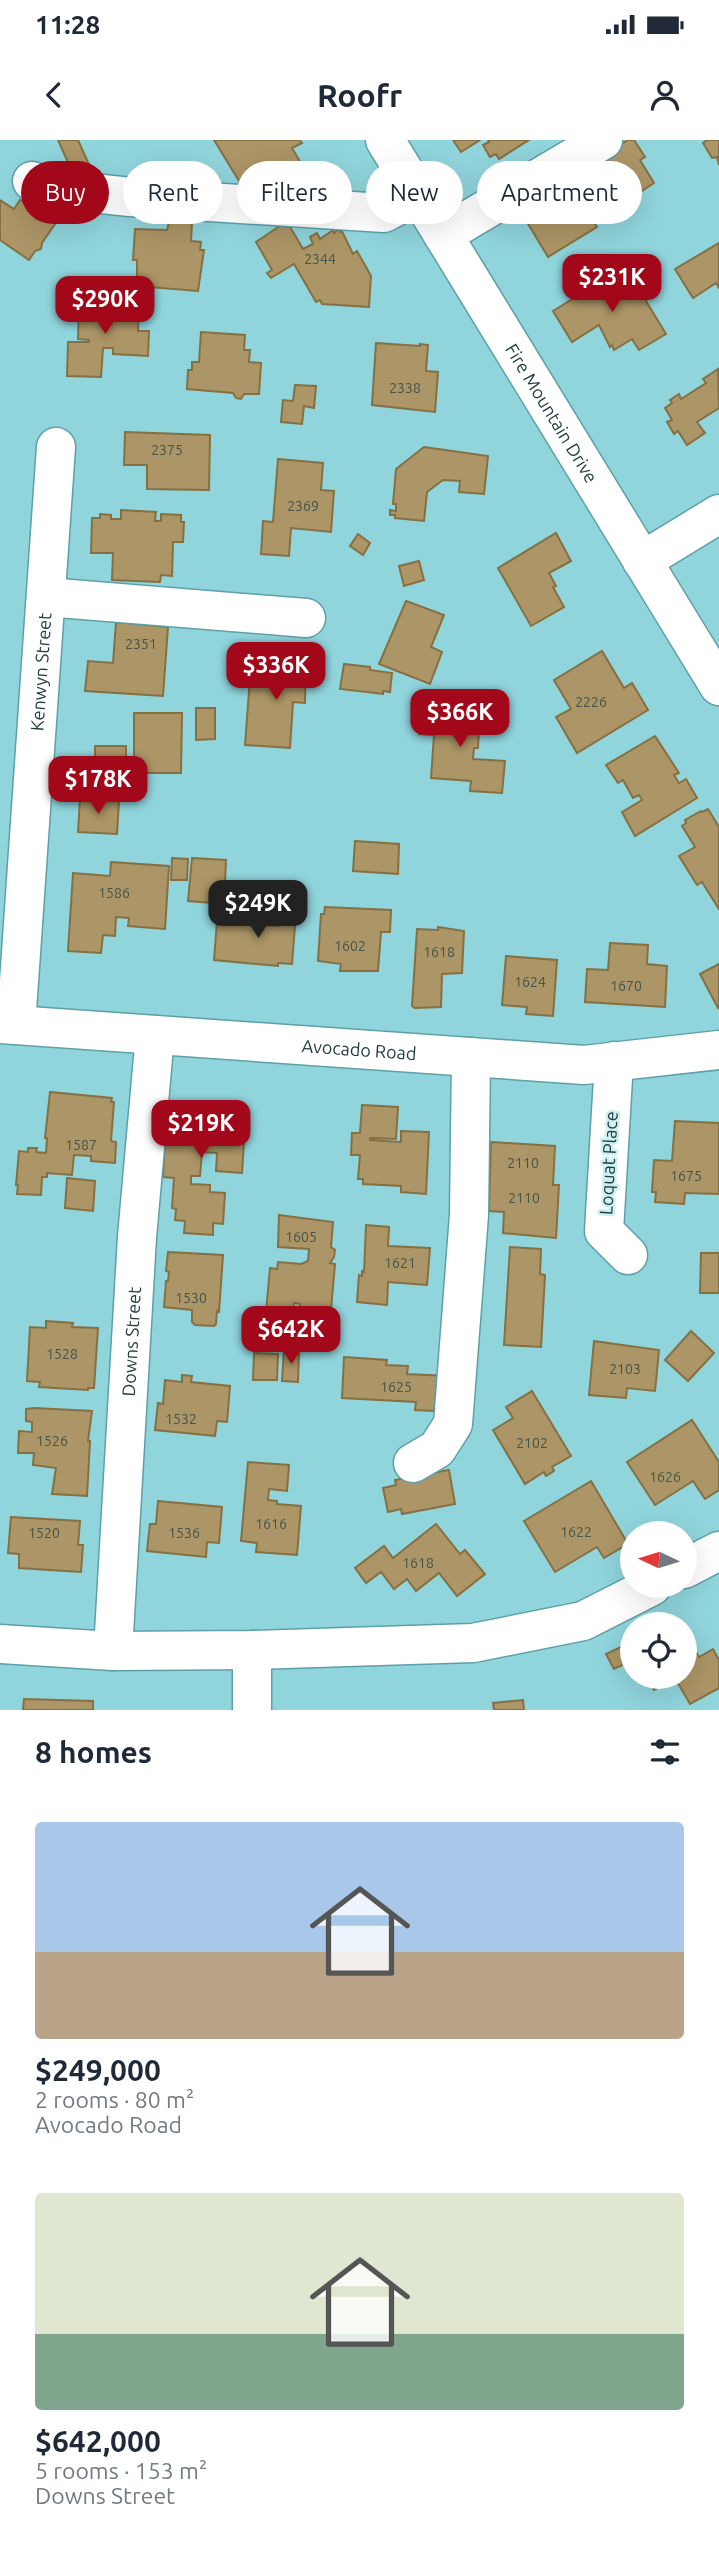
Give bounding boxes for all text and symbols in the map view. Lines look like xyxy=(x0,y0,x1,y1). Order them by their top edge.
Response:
text: 11:28 xyxy=(35,10,100,39)
icon: back xyxy=(35,76,73,114)
icon: person xyxy=(646,76,684,114)
text: Roofr xyxy=(317,77,402,113)
chip: Buy xyxy=(21,161,109,224)
chip: Rent xyxy=(123,161,223,224)
chip: Filters xyxy=(237,161,352,224)
chip: New xyxy=(366,161,463,224)
chip: Apartment xyxy=(477,161,642,224)
house number: 2344 xyxy=(304,251,336,267)
pin: $231K xyxy=(563,254,661,314)
text: $231K xyxy=(578,264,646,289)
pin: $290K xyxy=(56,276,154,336)
text: $290K xyxy=(71,286,139,311)
street label: Fire Mountain Drive xyxy=(502,340,602,486)
house number: 2338 xyxy=(389,380,421,396)
house number: 2375 xyxy=(151,442,183,458)
house number: 2369 xyxy=(287,498,319,514)
street label: Kenwyn Street xyxy=(26,612,55,732)
house number: 2351 xyxy=(125,636,157,652)
pin: $336K xyxy=(227,643,325,702)
text: $336K xyxy=(242,652,310,677)
pin: $366K xyxy=(411,690,509,749)
house number: 2226 xyxy=(575,694,607,710)
text: $366K xyxy=(426,699,494,724)
pin: $178K xyxy=(49,756,147,816)
text: $178K xyxy=(64,766,132,791)
pin: $249K xyxy=(209,880,307,940)
house number: 1586 xyxy=(98,885,130,901)
text: $249K xyxy=(224,890,292,915)
house number: 1602 xyxy=(334,938,366,954)
house number: 1618 xyxy=(423,944,455,960)
house number: 1624 xyxy=(514,974,546,990)
house number: 1670 xyxy=(610,978,642,994)
street label: Avocado Road xyxy=(301,1035,417,1063)
pin: $219K xyxy=(152,1100,250,1160)
text: $219K xyxy=(167,1110,235,1135)
street label: Loquat Place xyxy=(595,1111,621,1215)
house number: 1587 xyxy=(65,1137,97,1153)
house number: 2110 xyxy=(507,1155,539,1171)
house number: 1675 xyxy=(670,1168,702,1184)
house number: 2110 xyxy=(508,1190,540,1206)
house number: 1605 xyxy=(285,1229,317,1245)
house number: 1621 xyxy=(384,1255,416,1271)
street label: Downs Street xyxy=(118,1286,144,1397)
house number: 1530 xyxy=(175,1290,207,1306)
pin: $642K xyxy=(242,1306,340,1366)
text: $642K xyxy=(257,1316,325,1341)
house number: 1528 xyxy=(46,1346,78,1362)
house number: 2103 xyxy=(609,1361,641,1377)
house number: 1625 xyxy=(380,1379,412,1395)
house number: 1532 xyxy=(165,1411,197,1427)
house number: 1526 xyxy=(36,1433,68,1449)
house number: 2102 xyxy=(516,1435,548,1451)
house number: 1626 xyxy=(649,1469,681,1485)
house number: 1616 xyxy=(255,1516,287,1532)
north arrow xyxy=(620,1521,696,1598)
map controls xyxy=(620,1521,697,1689)
house number: 1622 xyxy=(560,1524,592,1540)
house number: 1520 xyxy=(28,1525,60,1541)
house number: 1536 xyxy=(168,1525,200,1541)
house number: 1618 xyxy=(402,1555,434,1571)
button: locate xyxy=(620,1612,697,1689)
icon: filters xyxy=(646,1733,684,1771)
text: 8 homes xyxy=(35,1735,152,1769)
icon: home xyxy=(297,1868,423,1994)
text: $249,000 xyxy=(35,2053,161,2087)
text: 2 rooms · 80 m² xyxy=(35,2087,194,2112)
text: Avocado Road xyxy=(35,2112,182,2137)
icon: home xyxy=(297,2239,423,2365)
text: $642,000 xyxy=(35,2424,161,2458)
text: 5 rooms · 153 m² xyxy=(35,2458,207,2483)
text: Downs Street xyxy=(35,2483,175,2508)

